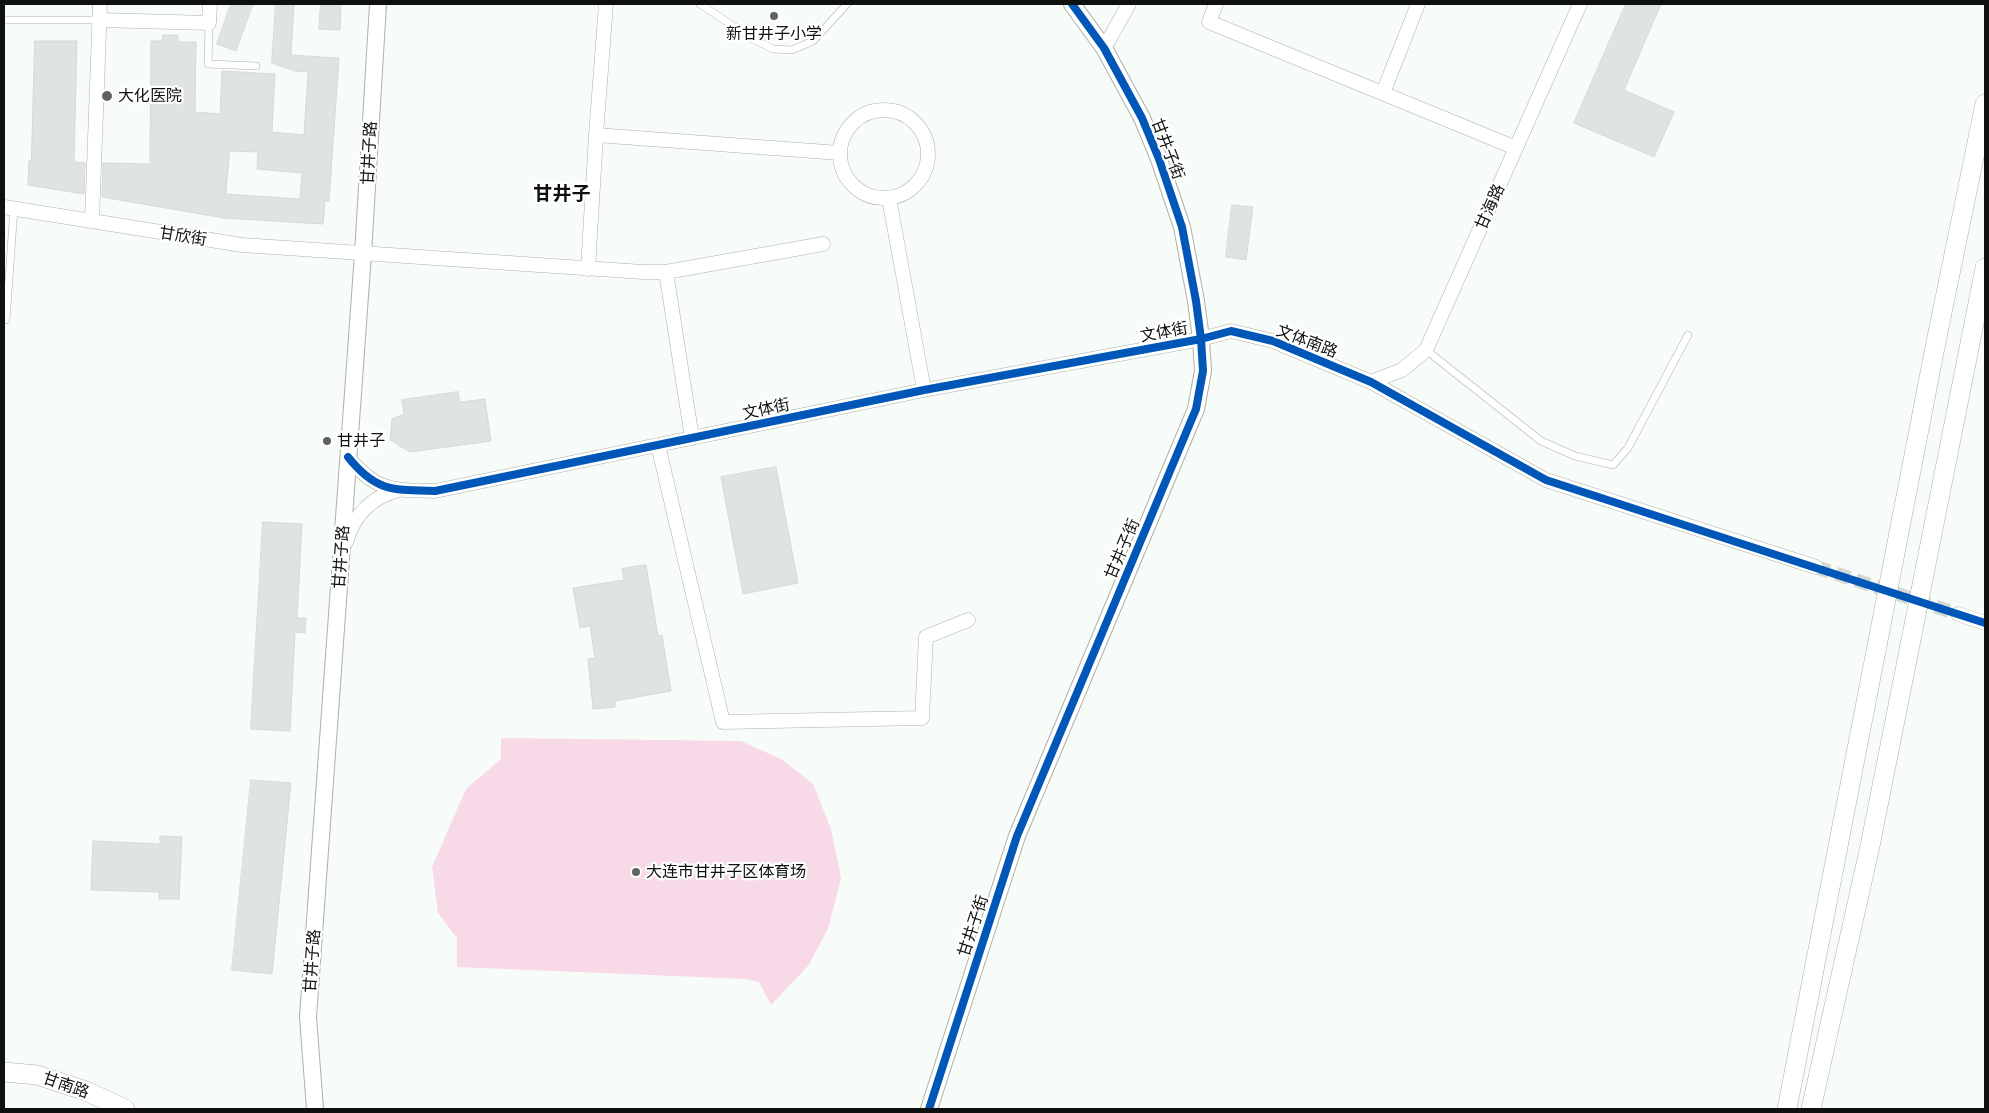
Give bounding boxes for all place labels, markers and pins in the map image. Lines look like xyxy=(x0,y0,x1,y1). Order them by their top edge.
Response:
marker: 新甘井子小学 xyxy=(768,10,780,22)
place label: 新甘井子小学 xyxy=(726,24,822,44)
place label: 大化医院 xyxy=(118,86,182,106)
marker: 大化医院 xyxy=(100,89,114,103)
place label: 甘井子 xyxy=(337,431,385,451)
marker: 甘井子 xyxy=(321,435,333,447)
place label: 大连市甘井子区体育场 xyxy=(646,862,806,882)
marker: 大连市甘井子区体育场 xyxy=(630,866,642,878)

